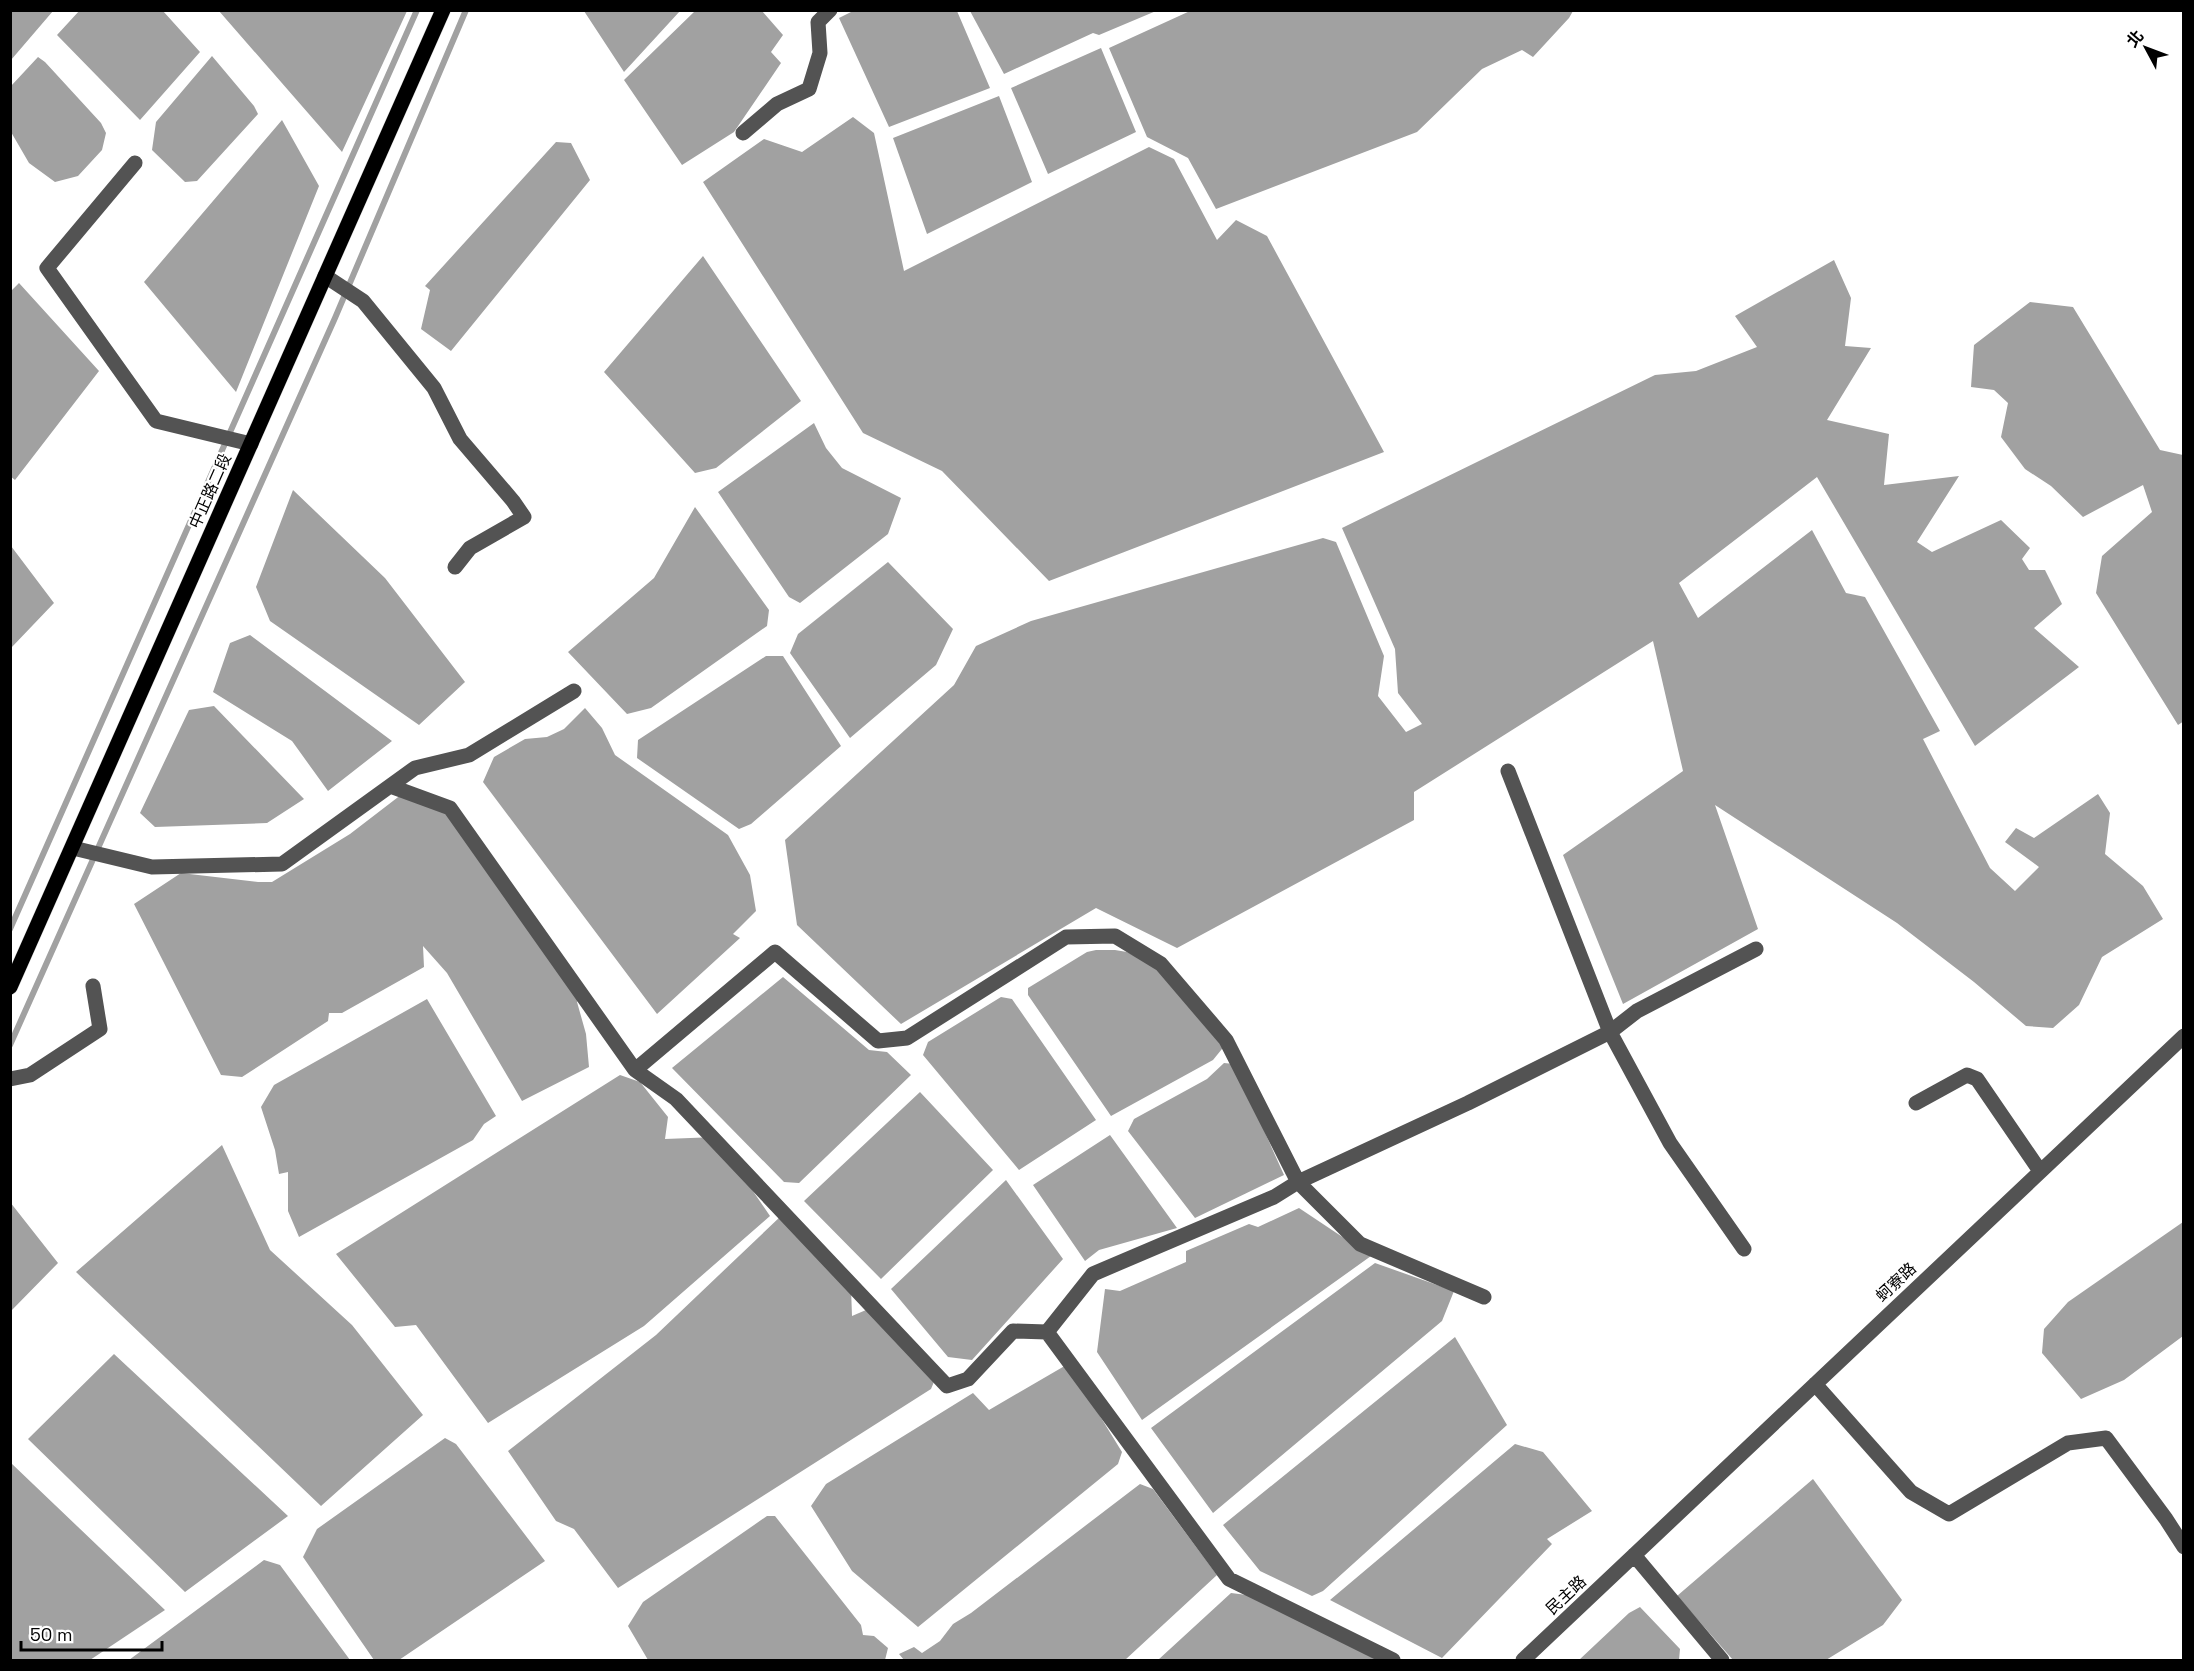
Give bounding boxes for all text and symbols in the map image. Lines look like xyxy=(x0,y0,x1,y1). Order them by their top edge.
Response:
north arrow xyxy=(2116,18,2176,78)
text: 北 xyxy=(2122,26,2148,51)
street label: 中正路二段 xyxy=(184,450,236,532)
street label: 蚵寮路 xyxy=(1871,1258,1921,1306)
street label: 民主路 xyxy=(1541,1571,1591,1619)
scale bar xyxy=(21,1614,162,1652)
text: 50 m xyxy=(30,1623,72,1646)

